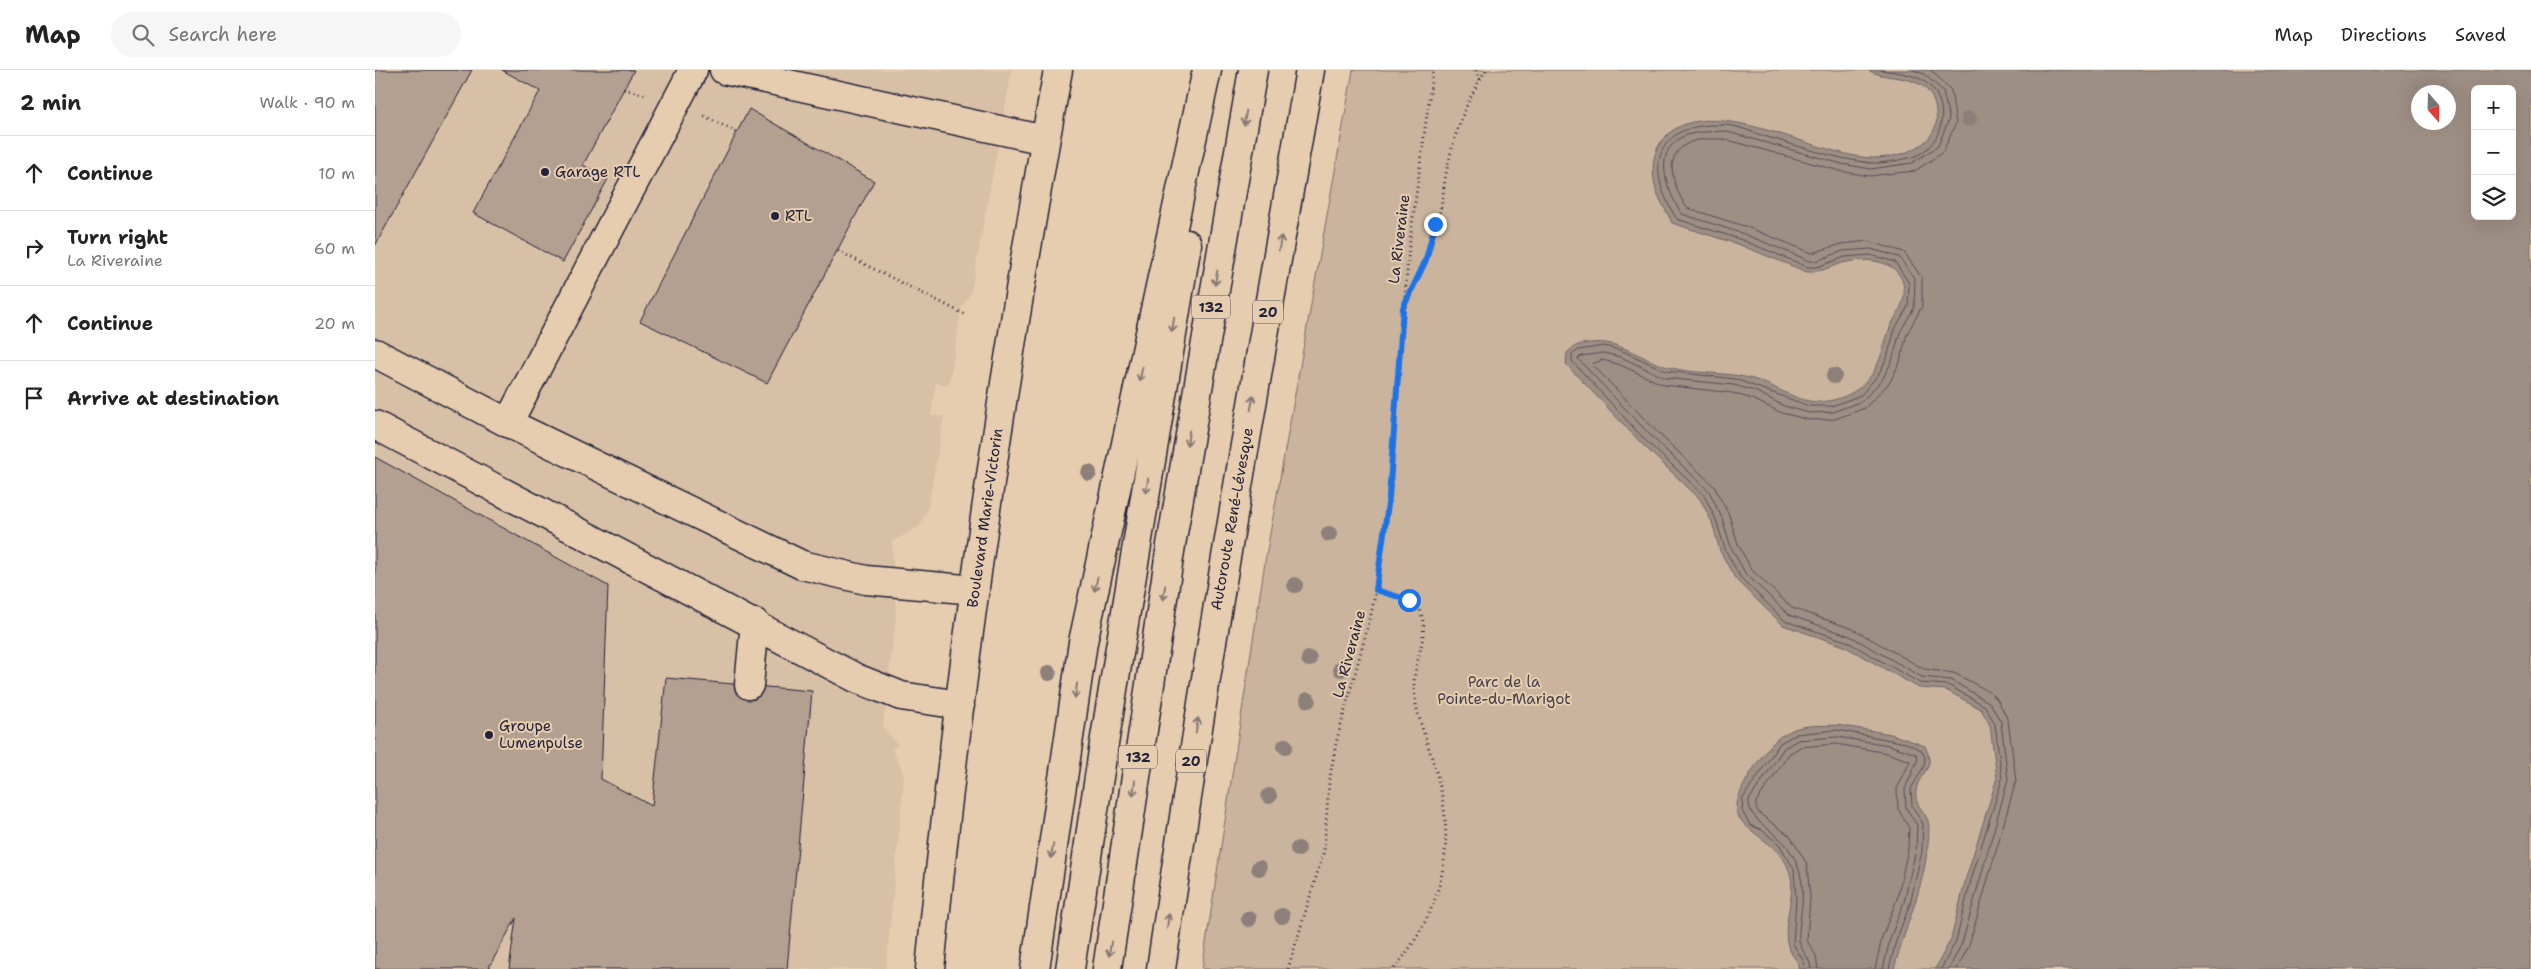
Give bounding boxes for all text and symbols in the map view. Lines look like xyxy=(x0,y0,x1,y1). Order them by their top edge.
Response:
search box xyxy=(111,12,461,57)
text: Map xyxy=(25,19,81,51)
icon: search xyxy=(129,21,157,49)
text: Search here xyxy=(169,22,277,47)
text: Map xyxy=(2275,23,2313,47)
text: Directions xyxy=(2341,23,2427,47)
text: Saved xyxy=(2455,23,2506,47)
north arrow xyxy=(2411,85,2456,130)
map controls xyxy=(2471,85,2516,220)
button: + xyxy=(2471,85,2516,130)
text: 2 min xyxy=(20,89,81,117)
text: Walk · 90 m xyxy=(260,92,355,113)
one-way arrow xyxy=(1239,110,1249,126)
button: − xyxy=(2471,130,2516,175)
icon: ahead xyxy=(20,159,48,187)
text: Continue xyxy=(67,161,153,186)
place label: Garage RTL xyxy=(555,162,640,182)
text: 10 m xyxy=(318,163,355,184)
marker: Garage RTL xyxy=(539,166,551,178)
button: layers xyxy=(2471,175,2516,220)
street label: La Riveraine xyxy=(1384,193,1414,285)
place label: RTL xyxy=(785,206,812,226)
marker: RTL xyxy=(769,210,781,222)
route end xyxy=(1424,213,1447,236)
text: Turn right xyxy=(67,225,168,250)
icon: right xyxy=(20,234,48,262)
one-way arrow xyxy=(1275,235,1285,251)
text: 60 m xyxy=(314,238,355,259)
text: La Riveraine xyxy=(67,250,163,271)
one-way arrow xyxy=(1211,270,1221,286)
road number: 132 xyxy=(1192,296,1230,318)
road number: 20 xyxy=(1253,300,1283,323)
icon: ahead xyxy=(20,309,48,337)
text: Continue xyxy=(67,311,153,336)
text: 20 m xyxy=(314,313,355,334)
one-way arrow xyxy=(1168,317,1178,333)
one-way arrow xyxy=(1136,366,1145,382)
icon: arrive xyxy=(20,384,48,412)
text: Arrive at destination xyxy=(67,386,279,411)
one-way arrow xyxy=(1247,395,1257,411)
street label: Autoroute René-Lévesque xyxy=(1206,426,1258,612)
street label: Boulevard Marie-Victorin xyxy=(963,427,1007,609)
one-way arrow xyxy=(1183,430,1193,446)
one-way arrow xyxy=(1141,477,1151,493)
one-way arrow xyxy=(1090,575,1100,591)
one-way arrow xyxy=(1158,585,1168,601)
route start xyxy=(1398,589,1421,612)
street label: La Riveraine xyxy=(1328,608,1370,700)
park label: Parc de la Pointe-du-Marigot xyxy=(1437,672,1571,709)
one-way arrow xyxy=(1071,682,1081,698)
place label: Groupe Lumenpulse xyxy=(499,716,583,753)
one-way arrow xyxy=(1192,718,1202,734)
marker: Groupe Lumenpulse xyxy=(483,729,495,741)
road number: 132 xyxy=(1119,746,1157,769)
road number: 20 xyxy=(1176,749,1206,772)
one-way arrow xyxy=(1128,780,1138,796)
one-way arrow xyxy=(1047,843,1057,859)
one-way arrow xyxy=(1163,913,1173,929)
one-way arrow xyxy=(1105,941,1115,957)

